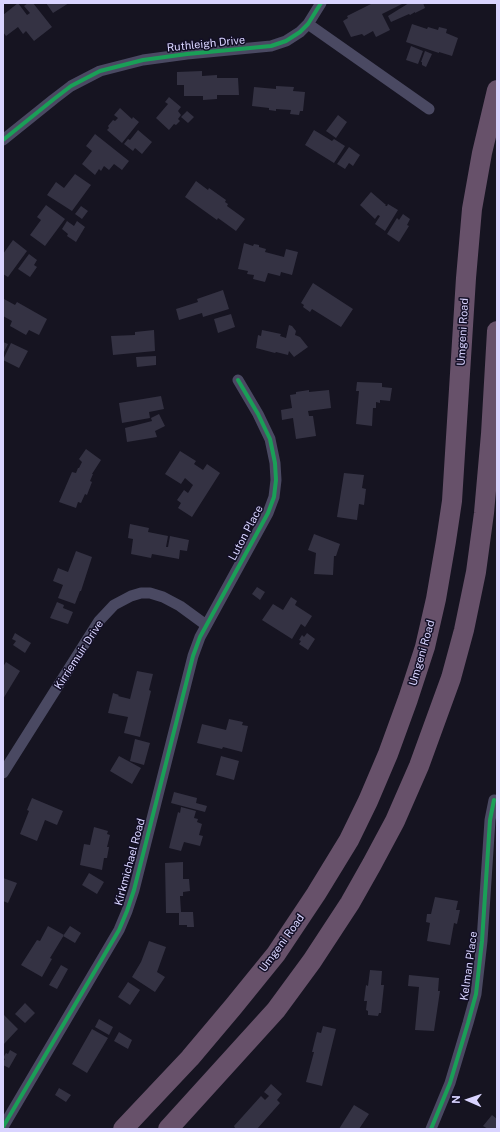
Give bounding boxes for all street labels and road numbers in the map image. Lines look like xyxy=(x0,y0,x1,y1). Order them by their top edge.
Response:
street label: Ruthleigh Drive xyxy=(166,33,246,55)
street label: Umgeni Road xyxy=(455,298,471,366)
street label: Luton Place xyxy=(226,503,266,563)
street label: Kirriemuir Drive xyxy=(52,618,106,692)
street label: Umgeni Road xyxy=(406,619,438,687)
street label: Kirkmichael Road xyxy=(112,817,148,907)
street label: Umgeni Road xyxy=(257,912,307,974)
street label: Kelman Place xyxy=(458,931,480,1001)

